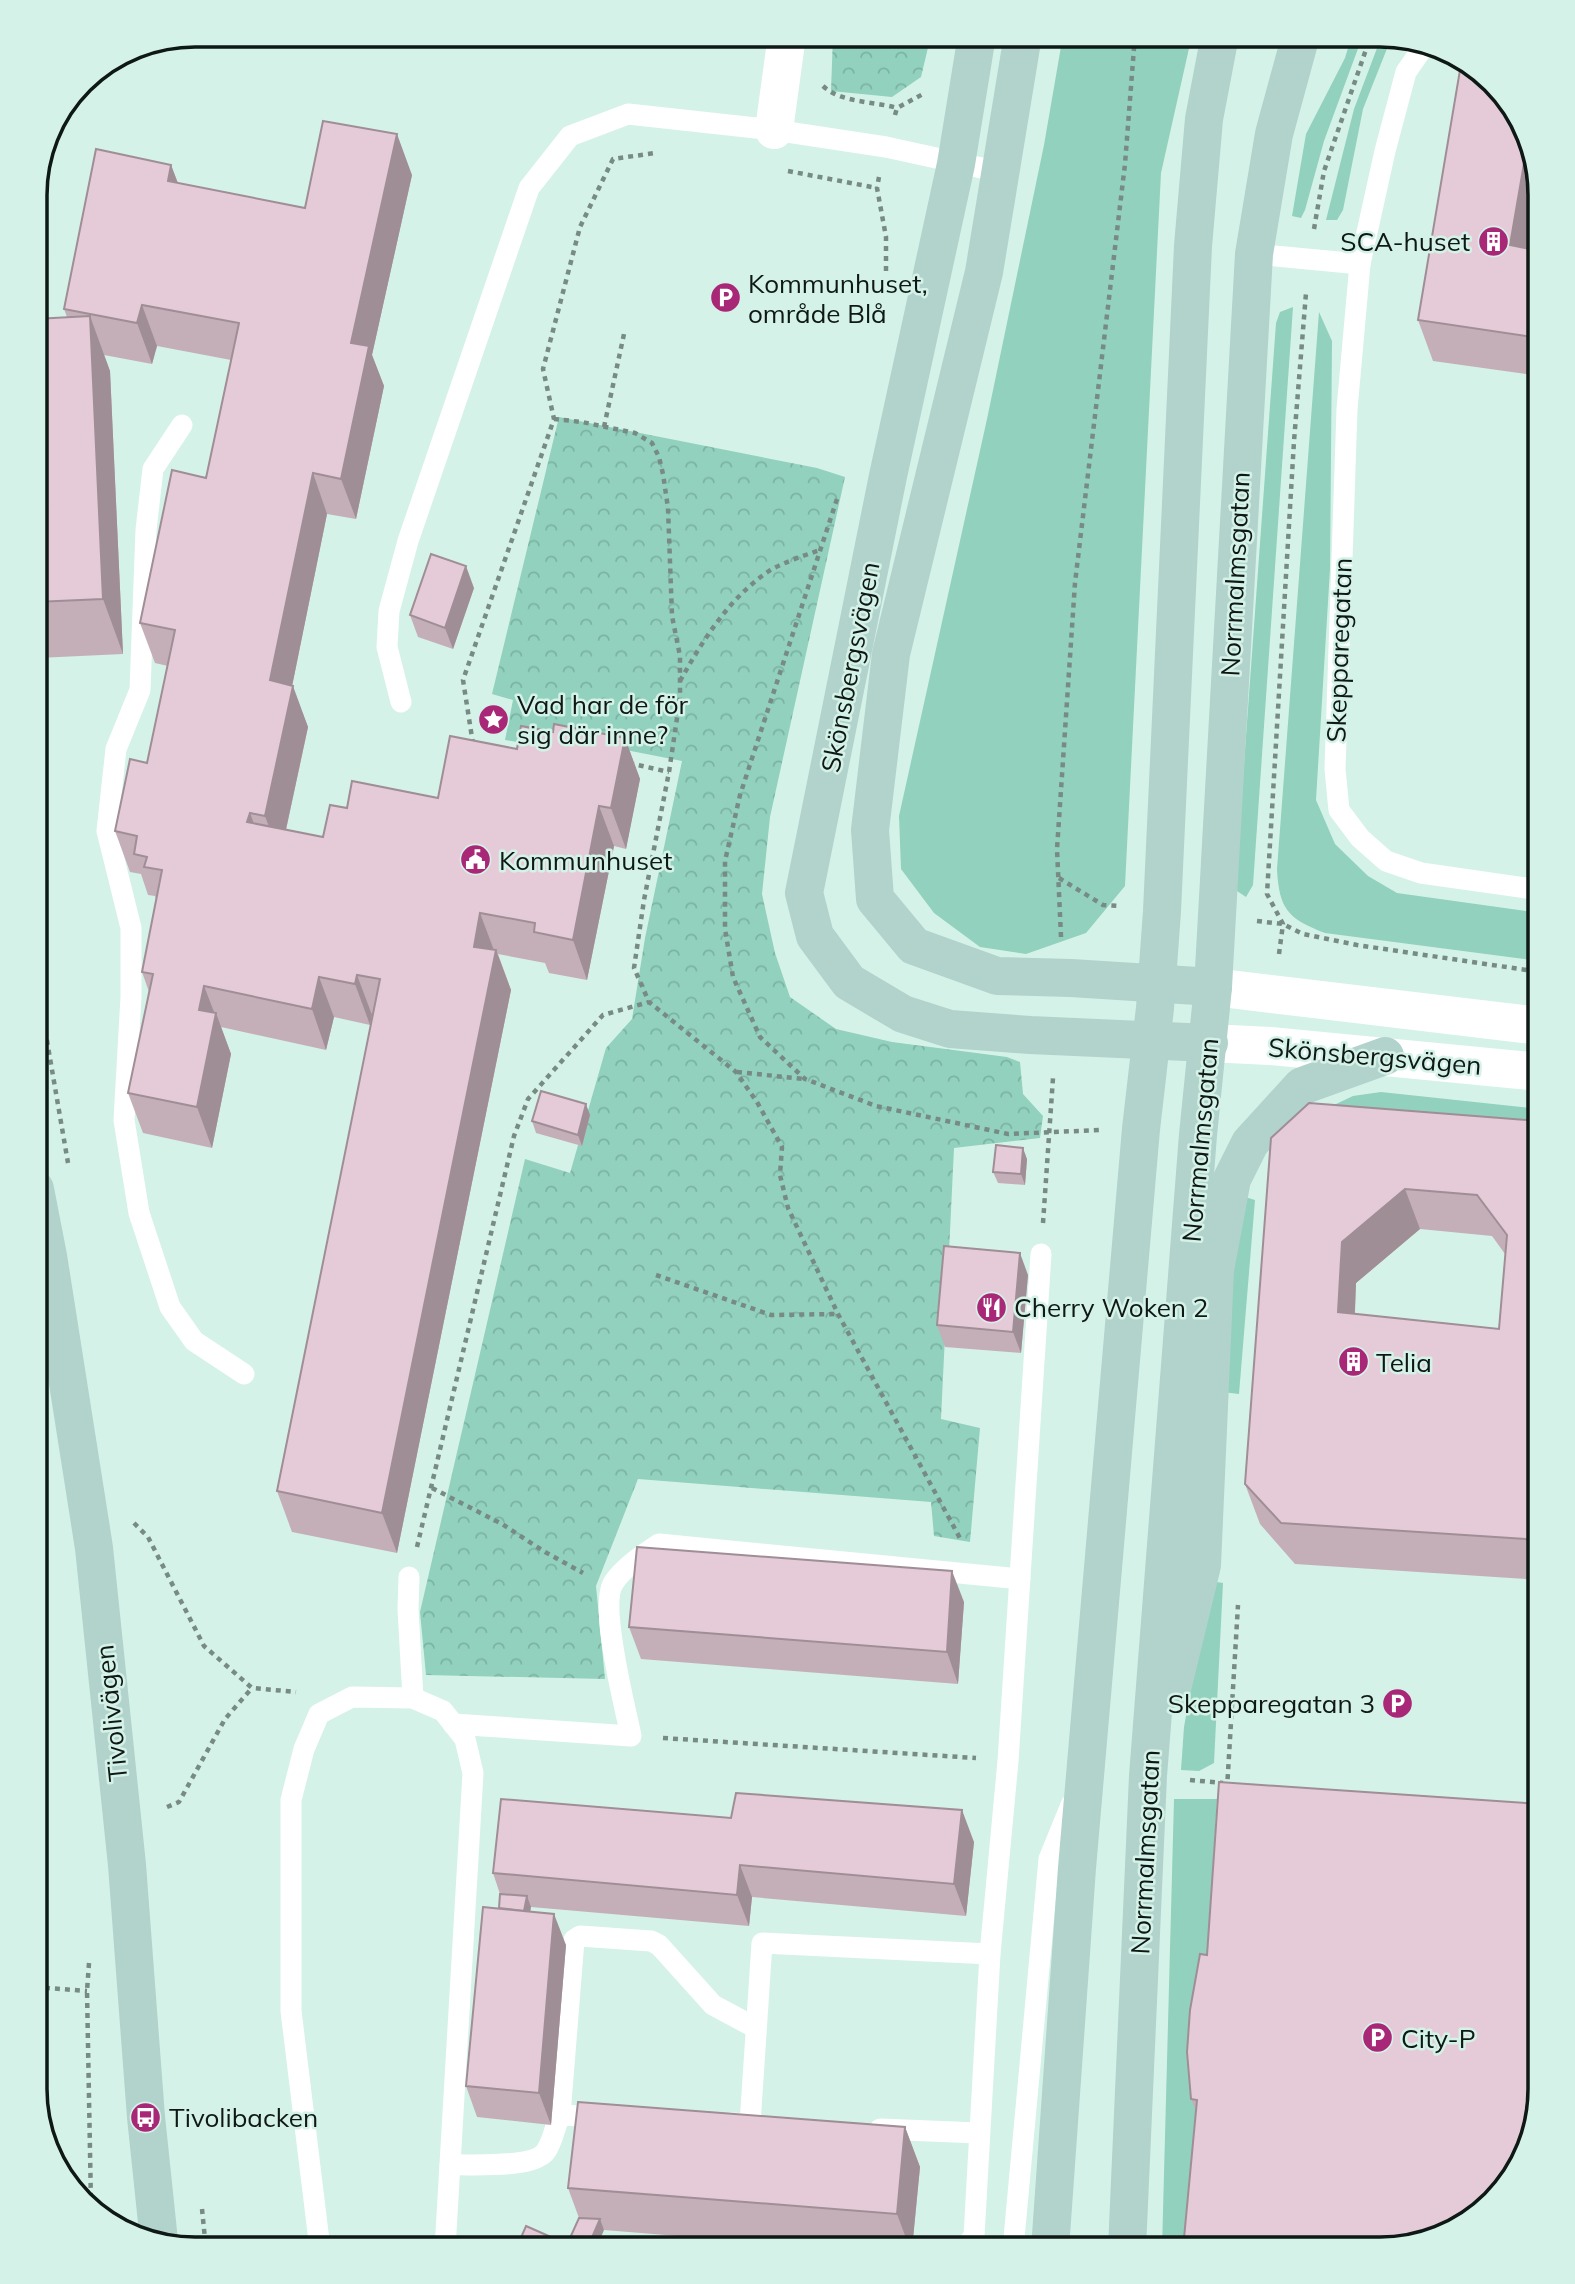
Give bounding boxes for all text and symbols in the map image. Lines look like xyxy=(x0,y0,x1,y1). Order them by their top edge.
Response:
building icon: SCA-huset xyxy=(1476,224,1510,258)
place label: SCA-huset xyxy=(1340,225,1470,258)
place label: Kommunhuset, område Blå xyxy=(748,267,928,330)
parking icon: Kommunhuset, område Blå xyxy=(708,281,742,315)
street label: Norrmalmsgatan xyxy=(1213,471,1257,677)
street label: Skepparegatan xyxy=(1319,557,1359,743)
street label: Skönsbergsvägen xyxy=(813,559,887,775)
place label: Vad har de för sig där inne? xyxy=(517,688,689,751)
place icon: Vad har de för sig där inne? xyxy=(477,702,511,736)
public building icon: Kommunhuset xyxy=(459,843,493,877)
place label: Kommunhuset xyxy=(499,844,672,877)
street label: Skönsbergsvägen xyxy=(1267,1030,1483,1082)
street label: Norrmalmsgatan xyxy=(1175,1037,1225,1243)
restaurant icon: Cherry Woken 2 xyxy=(974,1290,1008,1324)
place label: Cherry Woken 2 xyxy=(1014,1291,1208,1324)
building icon: Telia xyxy=(1336,1345,1370,1379)
place label: Telia xyxy=(1376,1346,1432,1379)
street label: Tivolivägen xyxy=(87,1643,135,1783)
parking icon: Skepparegatan 3 xyxy=(1381,1686,1415,1720)
place label: Skepparegatan 3 xyxy=(1168,1687,1375,1720)
street label: Norrmalmsgatan xyxy=(1123,1749,1167,1955)
parking icon: City-P xyxy=(1361,2021,1395,2055)
place label: City-P xyxy=(1401,2022,1476,2055)
bus stop icon: Tivolibacken xyxy=(129,2100,163,2134)
place label: Tivolibacken xyxy=(169,2101,318,2134)

